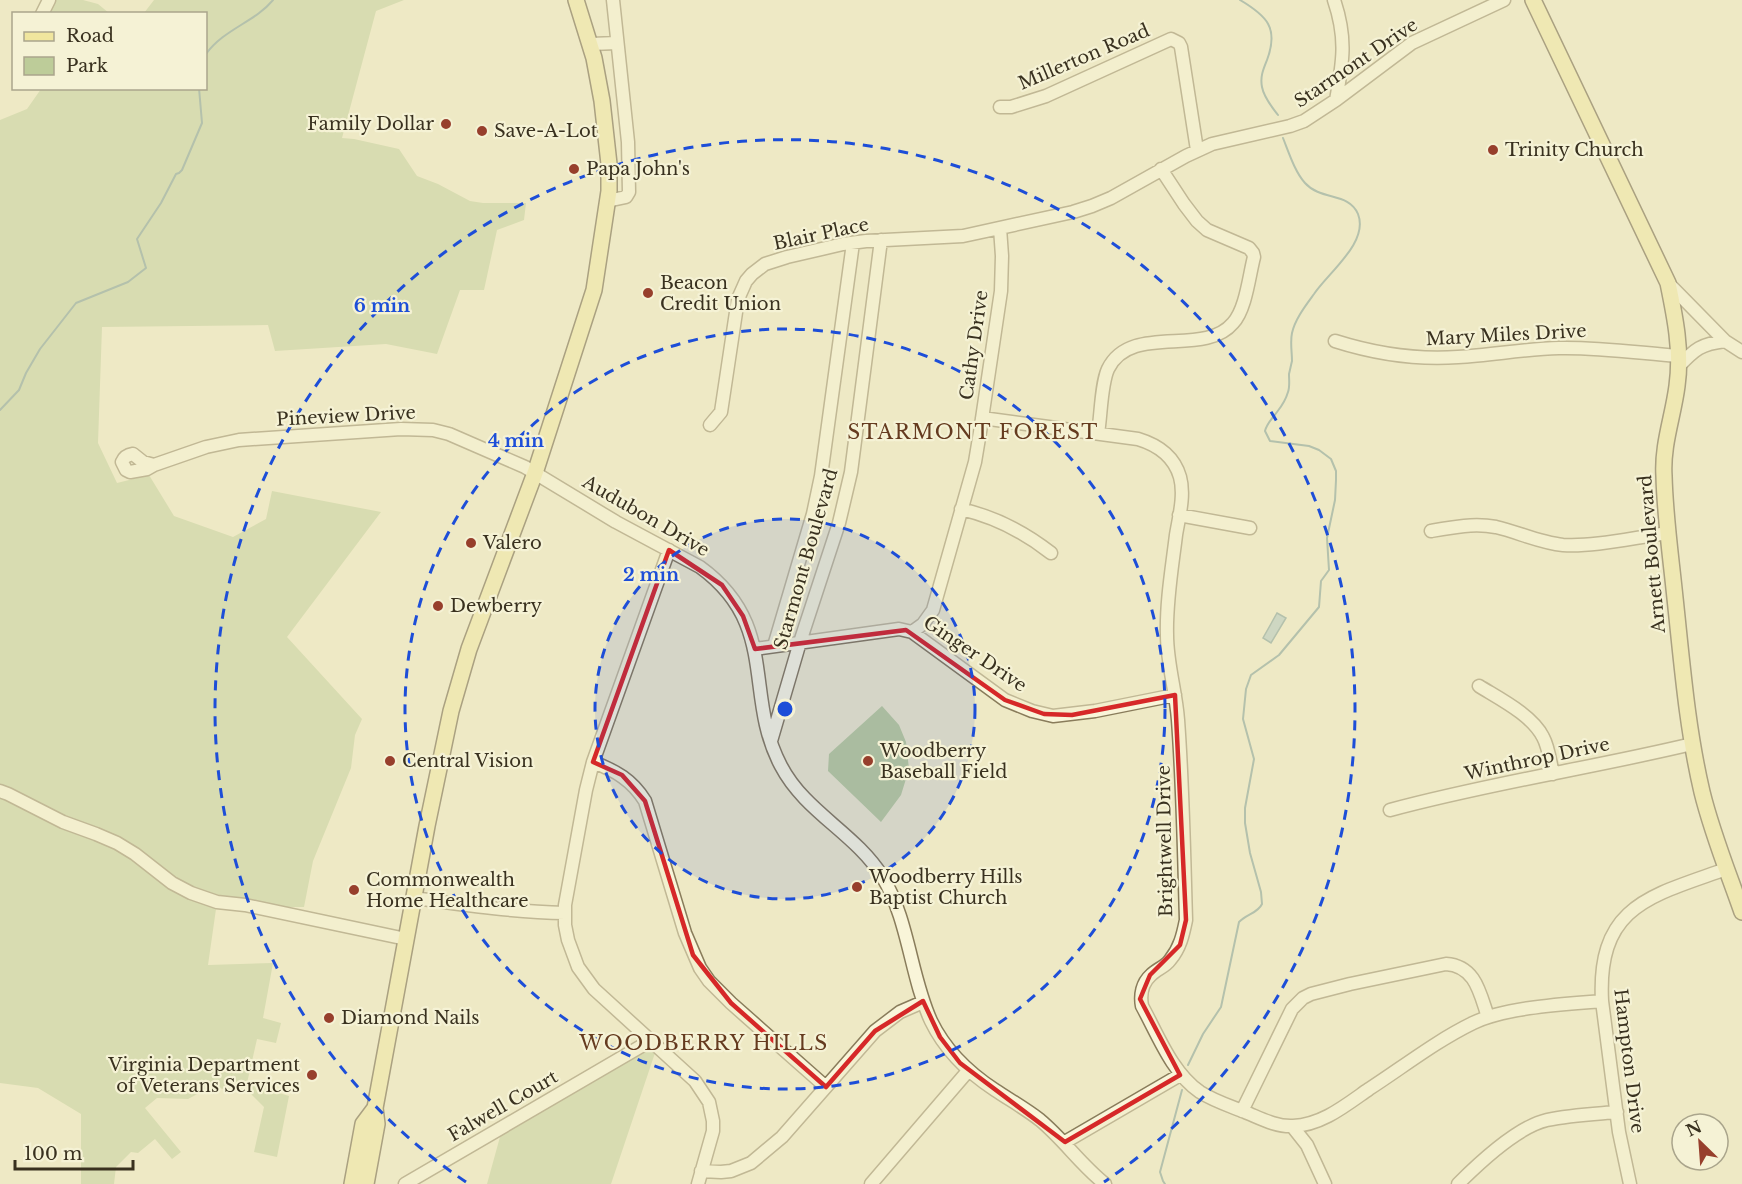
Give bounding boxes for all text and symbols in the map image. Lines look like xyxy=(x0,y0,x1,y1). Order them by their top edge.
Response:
legend xyxy=(12,12,207,90)
street label: Starmont Drive xyxy=(1290,14,1422,112)
street label: Millerton Road xyxy=(1015,19,1153,95)
text: Road xyxy=(66,25,114,47)
text: Park xyxy=(66,55,108,77)
place label: Family Dollar xyxy=(307,113,434,135)
marker: Family Dollar xyxy=(439,117,453,131)
place label: Save-A-Lot xyxy=(494,120,598,142)
marker: Save-A-Lot xyxy=(475,124,489,138)
place label: Trinity Church xyxy=(1505,139,1644,161)
marker: Trinity Church xyxy=(1486,143,1500,157)
place label: Papa John's xyxy=(586,158,690,180)
marker: Papa John's xyxy=(567,162,581,176)
street label: Blair Place xyxy=(771,213,871,255)
place label: Beacon Credit Union xyxy=(660,272,781,315)
marker: Beacon Credit Union xyxy=(641,286,655,300)
street label: Cathy Drive xyxy=(955,289,993,401)
text: 6 min xyxy=(354,295,410,317)
street label: Mary Miles Drive xyxy=(1425,320,1587,350)
street label: Pineview Drive xyxy=(276,401,416,431)
district label: STARMONT FOREST xyxy=(847,420,1099,444)
text: 4 min xyxy=(488,430,544,452)
street label: Starmont Boulevard xyxy=(770,466,842,652)
street label: Audubon Drive xyxy=(578,470,713,561)
street label: Arnett Boulevard xyxy=(1634,474,1670,635)
place label: Valero xyxy=(482,532,542,554)
marker: Valero xyxy=(464,536,478,550)
text: 2 min xyxy=(623,564,679,586)
place label: Dewberry xyxy=(450,595,543,617)
marker: Dewberry xyxy=(431,599,445,613)
street label: Ginger Drive xyxy=(919,611,1031,697)
centre of rings xyxy=(775,699,795,719)
street label: Winthrop Drive xyxy=(1461,733,1612,785)
place label: Woodberry Baseball Field xyxy=(879,740,1007,783)
place label: Central Vision xyxy=(402,750,533,772)
marker: Central Vision xyxy=(383,754,397,768)
marker: Woodberry Baseball Field xyxy=(861,754,875,768)
street label: Brightwell Drive xyxy=(1153,765,1177,917)
place label: Woodberry Hills Baptist Church xyxy=(868,866,1023,909)
place label: Commonwealth Home Healthcare xyxy=(366,869,529,912)
marker: Woodberry Hills Baptist Church xyxy=(850,880,864,894)
marker: Commonwealth Home Healthcare xyxy=(347,883,361,897)
street label: Hampton Drive xyxy=(1609,987,1649,1135)
place label: Diamond Nails xyxy=(341,1007,480,1029)
marker: Diamond Nails xyxy=(322,1011,336,1025)
district label: WOODBERRY HILLS xyxy=(578,1031,829,1055)
place label: Virginia Department of Veterans Services xyxy=(107,1054,300,1097)
street label: Falwell Court xyxy=(444,1066,562,1146)
marker: Virginia Department of Veterans Services xyxy=(305,1068,319,1082)
north arrow xyxy=(1670,1112,1730,1172)
text: N xyxy=(1683,1116,1705,1141)
scale bar xyxy=(15,1133,134,1171)
text: 100 m xyxy=(24,1143,82,1165)

